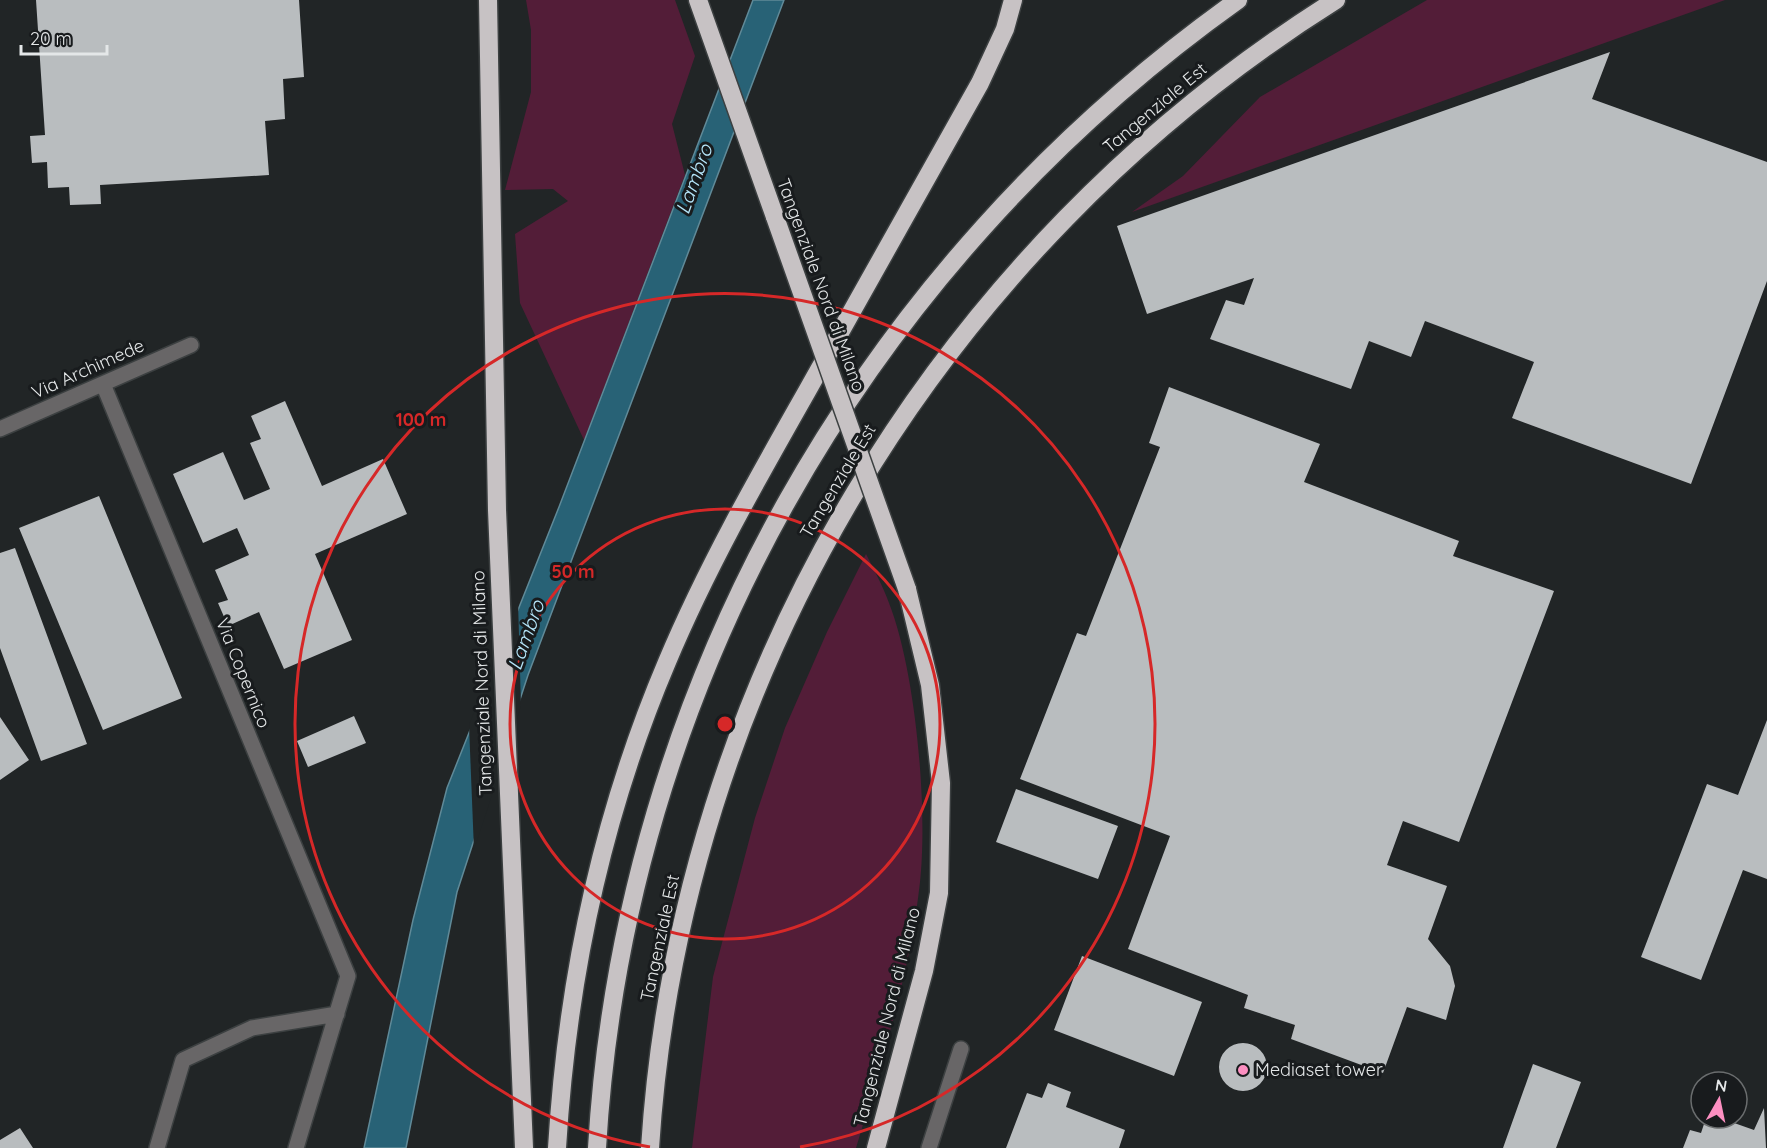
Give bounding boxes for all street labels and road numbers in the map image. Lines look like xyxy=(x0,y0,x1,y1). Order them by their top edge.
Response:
street label: Tangenziale Est xyxy=(1098,57,1211,158)
street label: Tangenziale Nord di Milano xyxy=(772,175,871,395)
street label: Via Archimede xyxy=(28,333,148,404)
street label: Tangenziale Est xyxy=(794,420,881,542)
street label: Tangenziale Nord di Milano xyxy=(466,570,497,796)
street label: Via Copernico xyxy=(211,614,276,731)
street label: Tangenziale Est xyxy=(635,872,684,1003)
street label: Tangenziale Nord di Milano xyxy=(848,905,925,1129)

